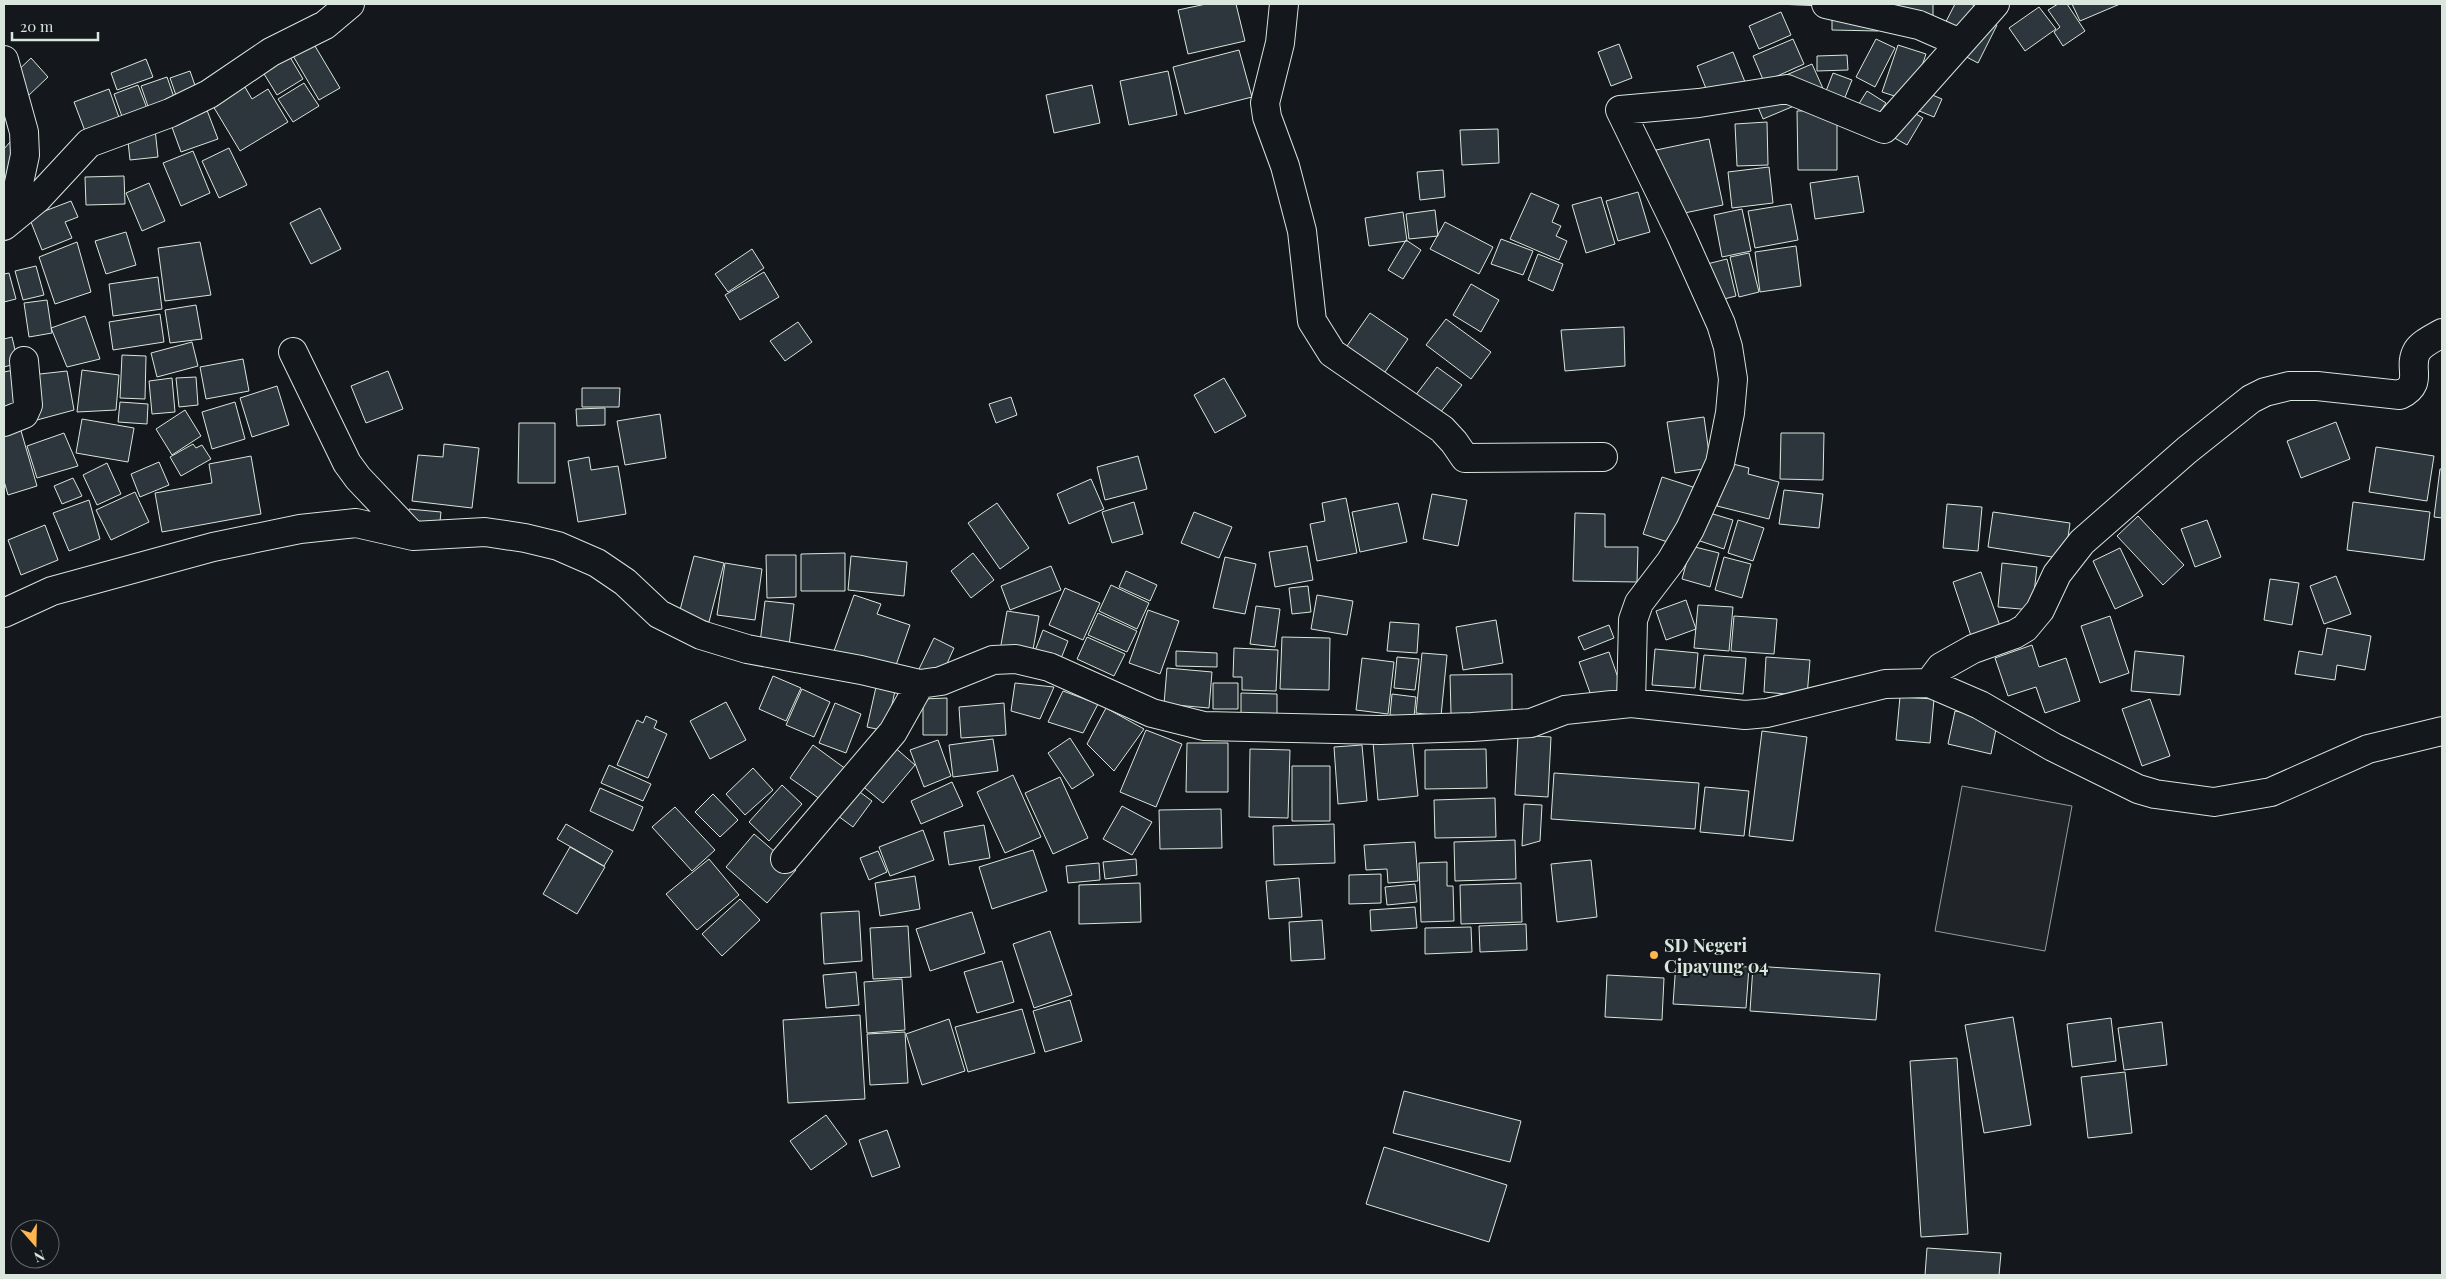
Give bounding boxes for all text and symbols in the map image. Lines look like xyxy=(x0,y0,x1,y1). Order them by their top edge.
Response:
scale bar xyxy=(12,10,99,42)
text: 20 m xyxy=(20,16,54,36)
place label: SD Negeri Cipayung 04 xyxy=(1664,933,1769,978)
marker: SD Negeri Cipayung 04 xyxy=(1648,949,1660,961)
north arrow xyxy=(10,1219,60,1269)
text: N xyxy=(32,1246,48,1267)

